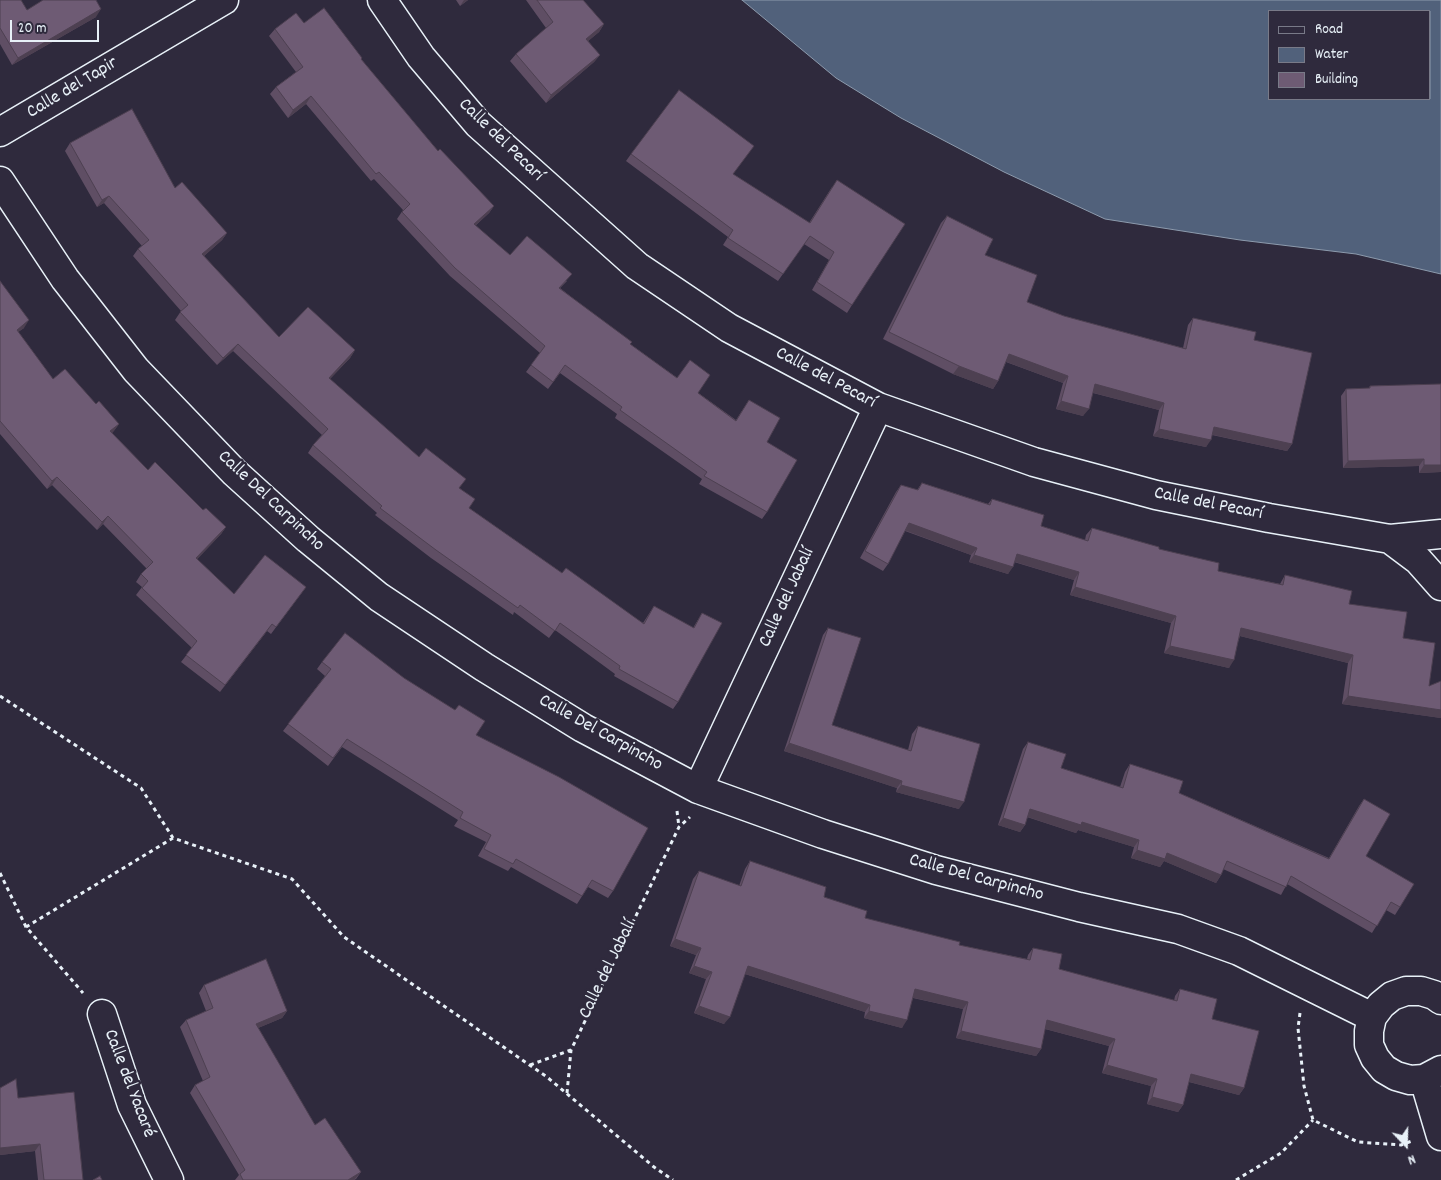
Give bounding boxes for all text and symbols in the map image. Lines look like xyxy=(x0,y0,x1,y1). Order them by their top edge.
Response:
scale bar xyxy=(12,10,101,42)
legend xyxy=(1268,10,1431,100)
text: 20 m xyxy=(18,18,46,40)
text: Road xyxy=(1315,19,1343,41)
text: Water xyxy=(1315,44,1348,66)
street label: Calle del Tapir xyxy=(23,53,123,125)
text: Building xyxy=(1315,69,1358,91)
street label: Calle del Pecarí xyxy=(452,94,548,188)
street label: Calle del Pecarí xyxy=(771,343,879,415)
street label: Calle Del Carpincho xyxy=(212,447,328,557)
street label: Calle del Pecarí xyxy=(1152,483,1264,527)
street label: Calle del Jabalí xyxy=(755,545,821,651)
street label: Calle Del Carpincho xyxy=(534,691,666,777)
street label: Calle Del Carpincho xyxy=(906,850,1046,908)
street label: Calle del Jabalí xyxy=(575,917,643,1023)
street label: Calle del Yacaré xyxy=(97,1027,159,1141)
north arrow xyxy=(1381,1120,1431,1170)
text: N xyxy=(1405,1148,1418,1170)

